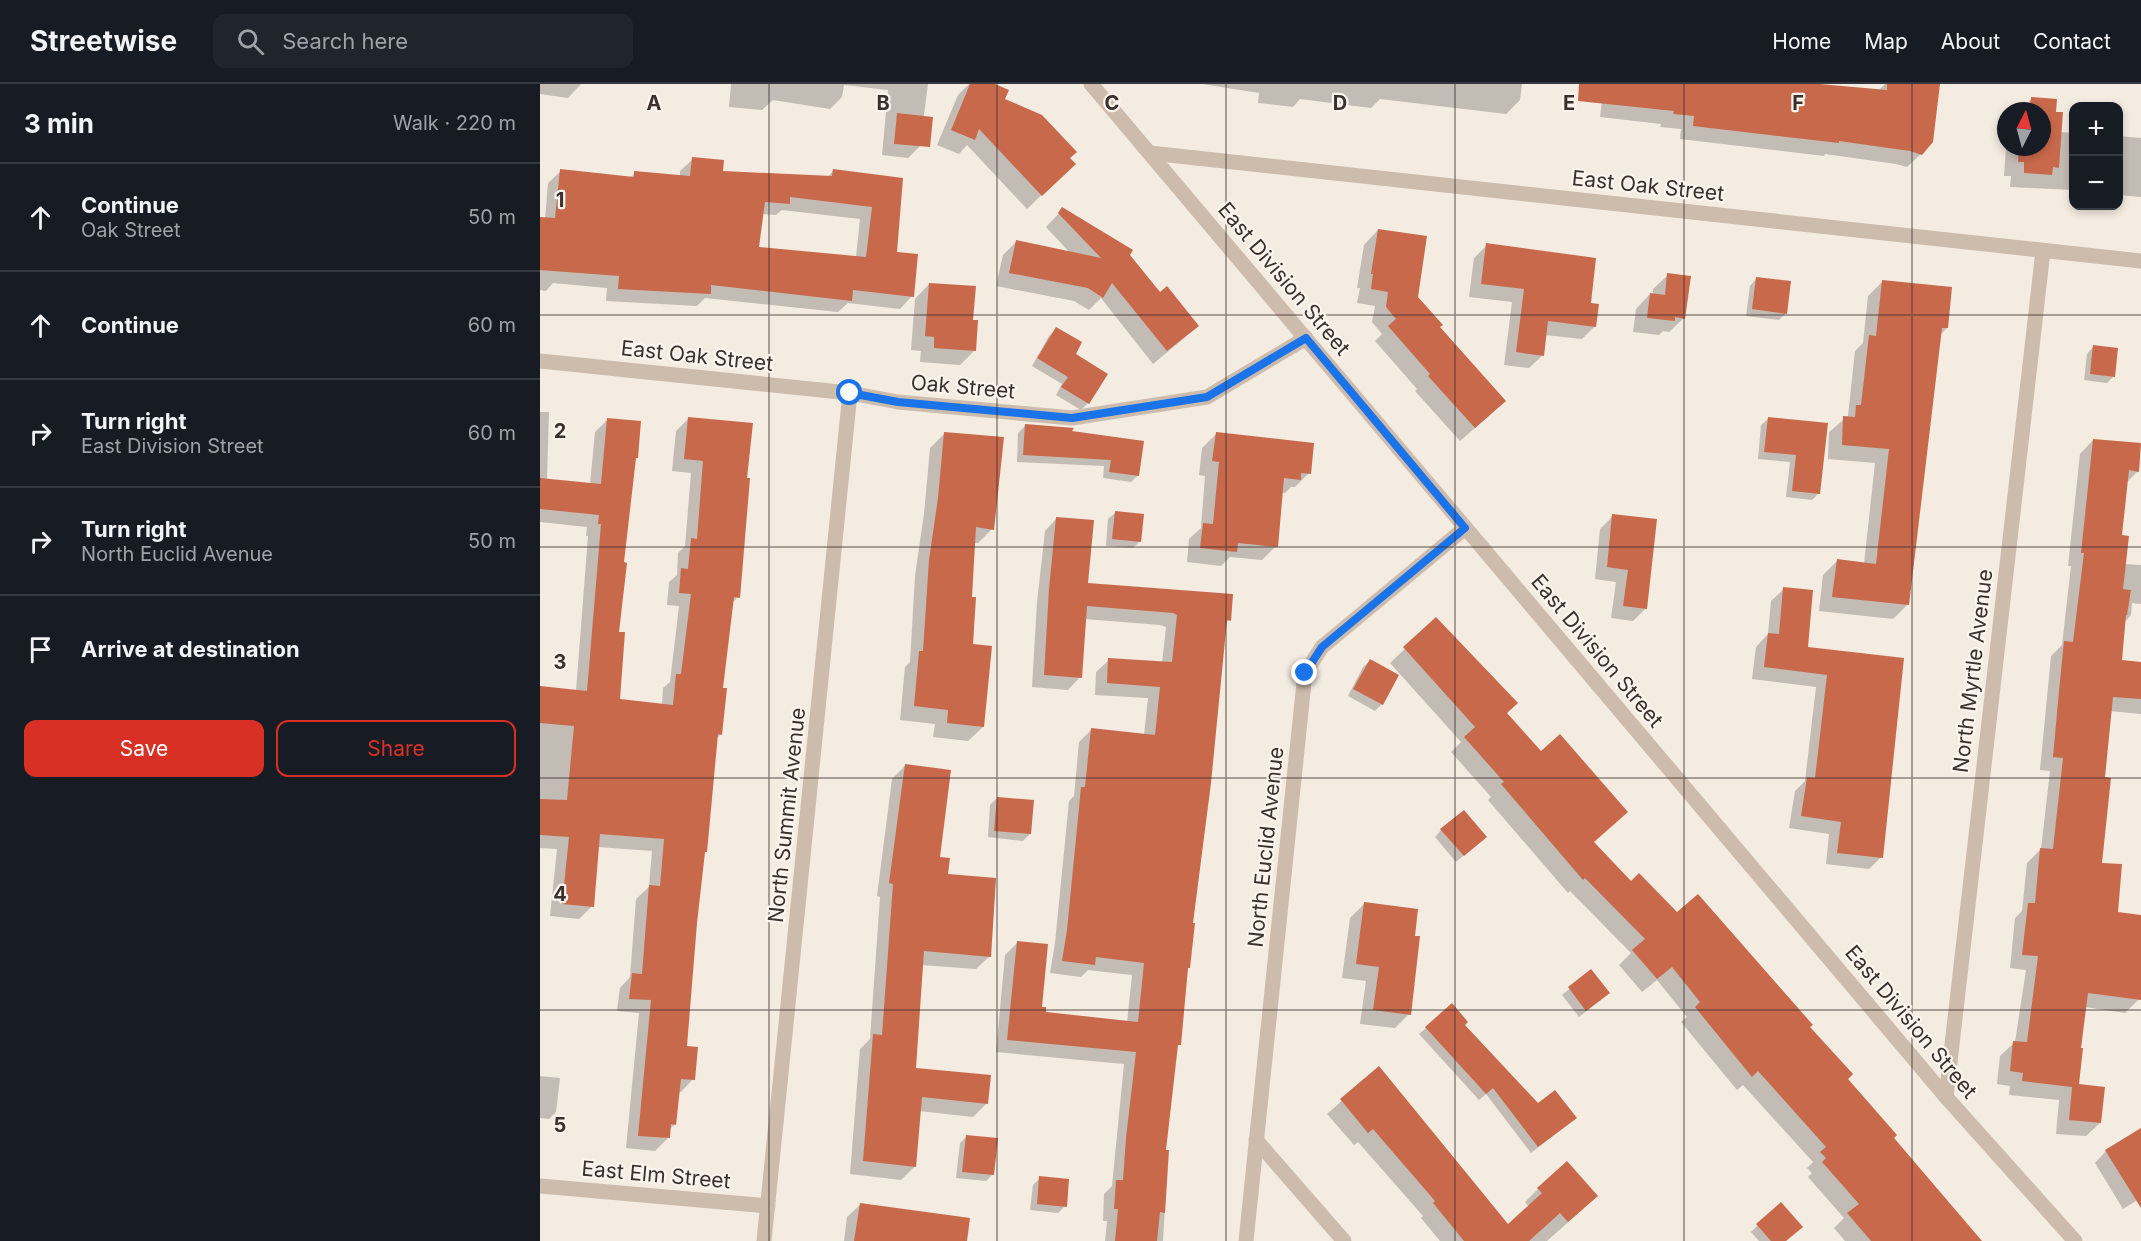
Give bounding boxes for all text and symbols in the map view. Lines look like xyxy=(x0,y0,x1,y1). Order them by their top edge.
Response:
search box xyxy=(213,14,633,68)
text: Streetwise xyxy=(30,24,177,58)
icon: search xyxy=(234,25,267,58)
text: Search here xyxy=(282,28,408,54)
text: Home xyxy=(1772,29,1831,54)
text: Map xyxy=(1864,29,1908,54)
text: About xyxy=(1941,29,2000,54)
text: Contact xyxy=(2033,29,2111,54)
text: A xyxy=(647,91,662,115)
text: B xyxy=(876,91,890,115)
text: C xyxy=(1105,91,1119,115)
text: D xyxy=(1333,91,1347,115)
text: E xyxy=(1563,91,1575,115)
text: F xyxy=(1792,91,1804,115)
north arrow xyxy=(1997,102,2051,156)
map controls xyxy=(2069,102,2123,210)
button: + xyxy=(2069,102,2123,156)
text: 3 min xyxy=(24,108,94,139)
text: Walk · 220 m xyxy=(393,111,516,135)
button: − xyxy=(2069,156,2123,210)
street label: East Oak Street xyxy=(1571,165,1725,206)
text: 1 xyxy=(556,188,564,212)
text: Continue xyxy=(81,192,179,218)
street label: East Division Street xyxy=(1213,197,1356,360)
icon: ahead xyxy=(24,201,57,234)
text: 50 m xyxy=(468,205,516,229)
text: Oak Street xyxy=(81,218,181,242)
icon: ahead xyxy=(24,309,57,342)
text: Continue xyxy=(81,312,179,338)
text: 60 m xyxy=(468,313,516,337)
street label: East Oak Street xyxy=(620,335,774,376)
street label: Oak Street xyxy=(910,369,1016,404)
route start xyxy=(836,379,862,405)
text: Turn right xyxy=(81,408,187,434)
icon: right xyxy=(24,417,57,450)
text: 2 xyxy=(554,419,566,443)
text: 60 m xyxy=(468,421,516,445)
text: East Division Street xyxy=(81,434,264,458)
text: Turn right xyxy=(81,516,187,542)
icon: right xyxy=(24,525,57,558)
text: 50 m xyxy=(468,529,516,553)
text: North Euclid Avenue xyxy=(81,542,273,566)
street label: North Myrtle Avenue xyxy=(1948,568,1997,774)
street label: East Division Street xyxy=(1526,569,1669,732)
icon: arrive xyxy=(24,633,57,666)
text: Arrive at destination xyxy=(81,636,300,662)
text: 3 xyxy=(554,650,566,674)
route end xyxy=(1291,659,1317,685)
street label: North Summit Avenue xyxy=(763,706,810,924)
button: Save xyxy=(24,720,264,777)
button: Share xyxy=(276,720,516,777)
street label: North Euclid Avenue xyxy=(1243,745,1288,948)
text: 4 xyxy=(553,882,567,906)
street label: East Division Street xyxy=(1840,940,1983,1103)
text: 5 xyxy=(554,1113,566,1137)
street label: East Elm Street xyxy=(580,1156,732,1193)

